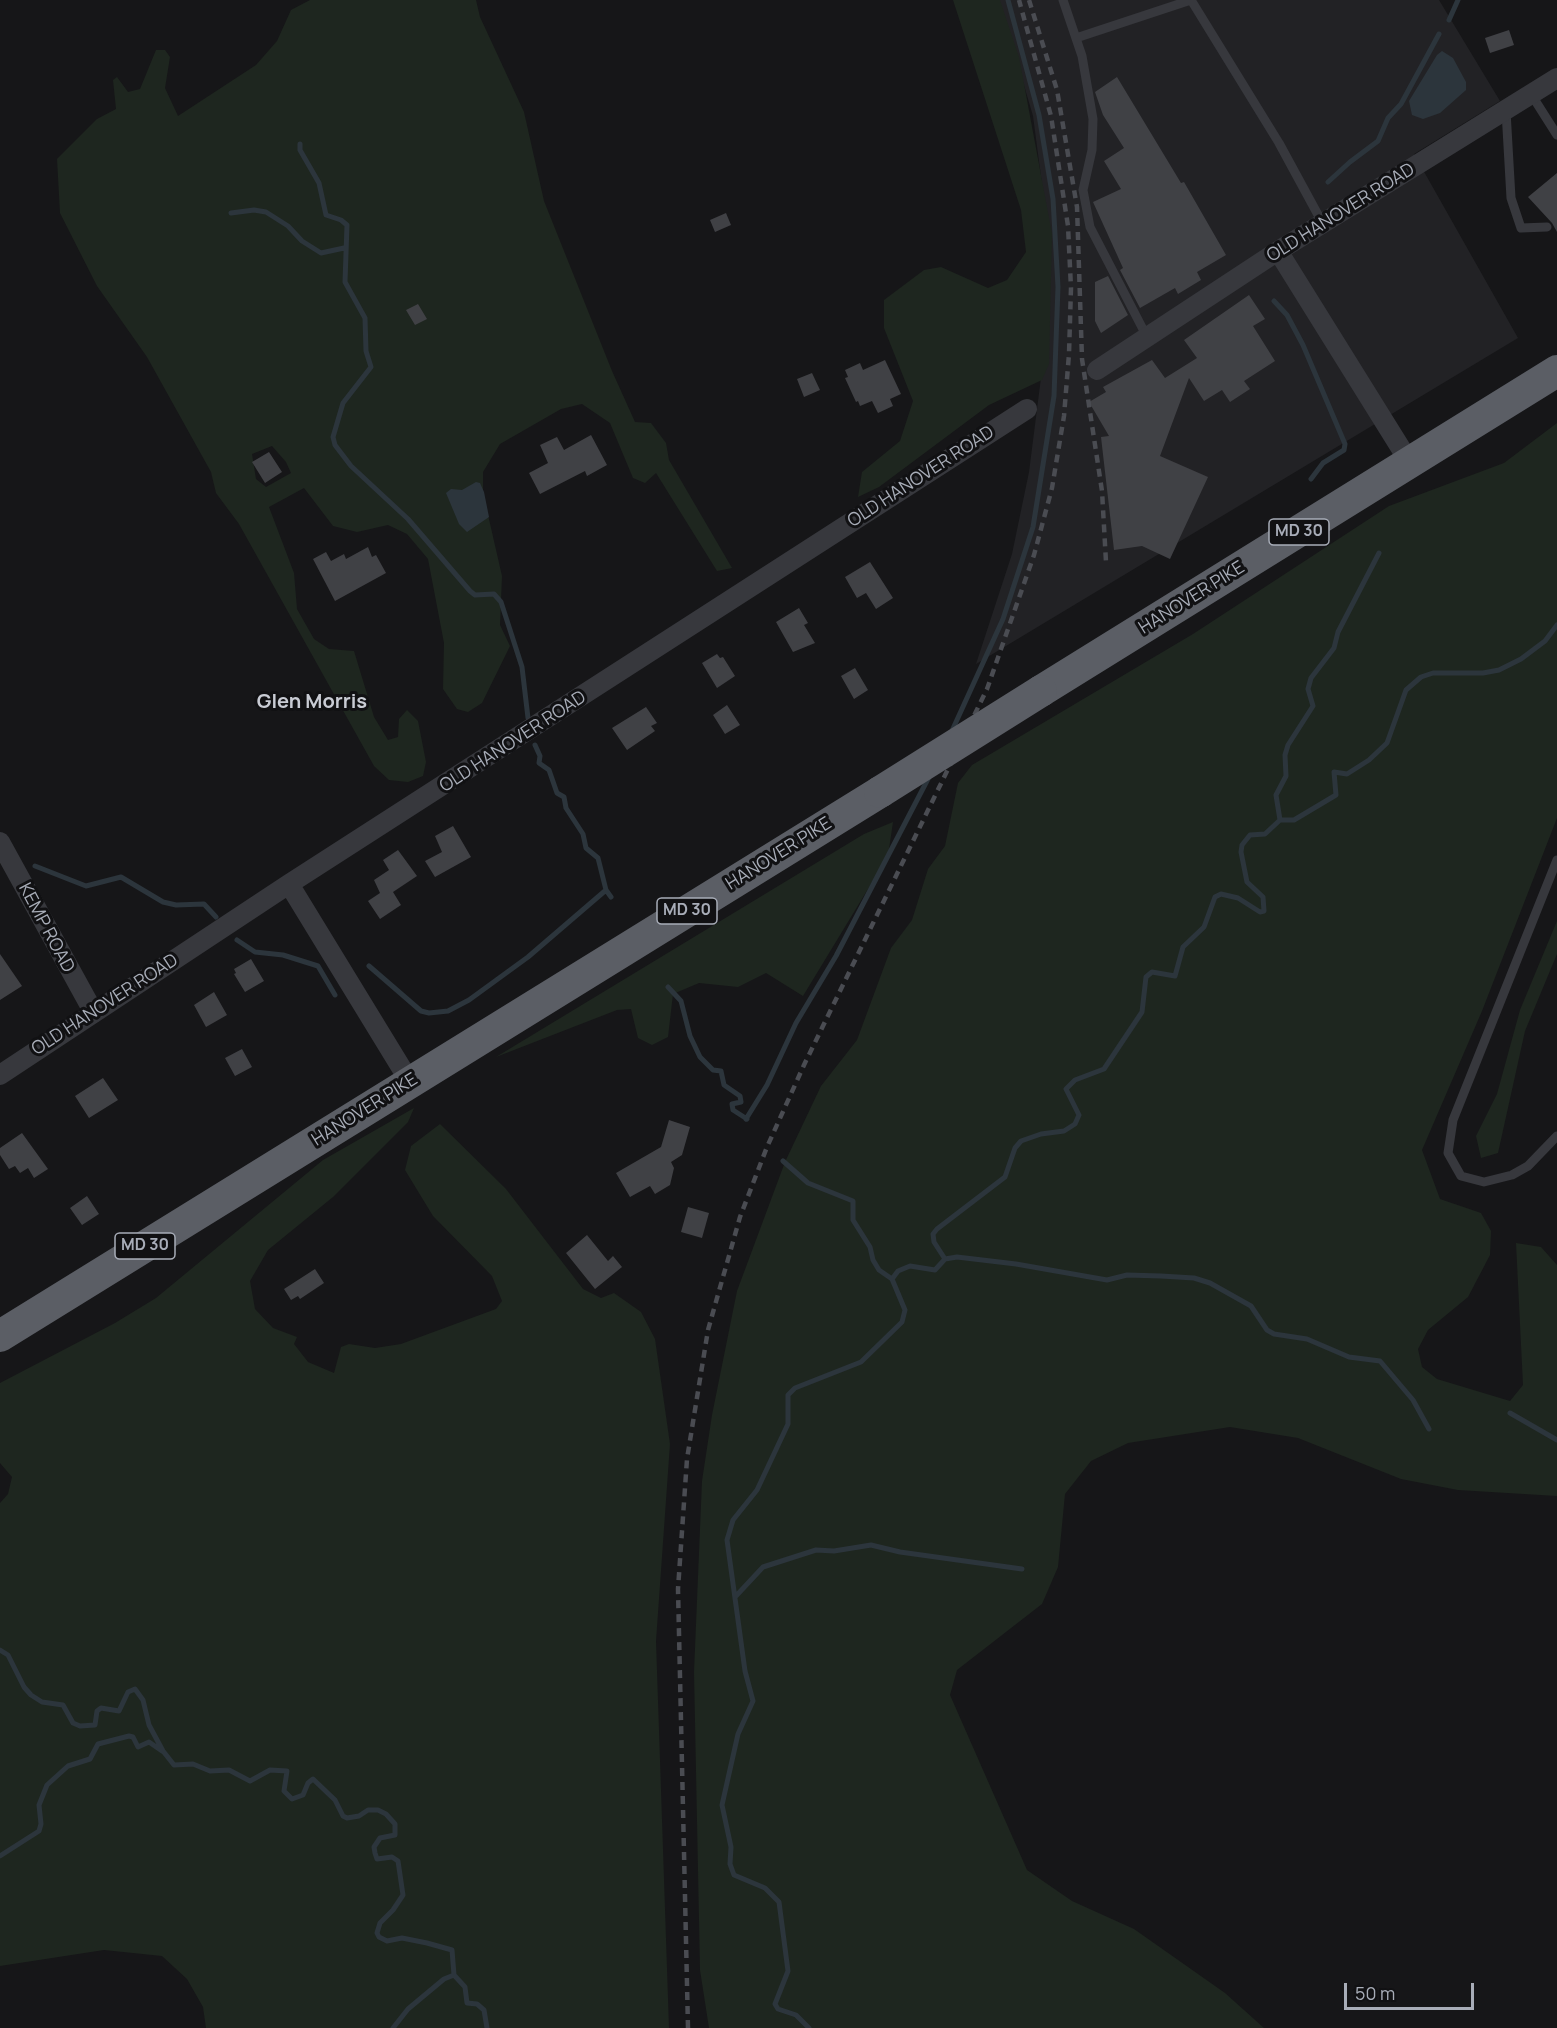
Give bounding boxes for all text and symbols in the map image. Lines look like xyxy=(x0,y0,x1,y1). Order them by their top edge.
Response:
street label: OLD HANOVER ROAD xyxy=(1263,159,1419,267)
street label: OLD HANOVER ROAD xyxy=(844,422,998,532)
road number: MD 30 xyxy=(1269,519,1329,545)
street label: HANOVER PIKE xyxy=(1135,557,1249,639)
street label: OLD HANOVER ROAD xyxy=(436,687,590,797)
district label: Glen Morris xyxy=(257,690,367,714)
street label: HANOVER PIKE xyxy=(722,813,836,895)
street label: KEMP ROAD xyxy=(13,880,79,976)
road number: MD 30 xyxy=(657,898,717,924)
street label: OLD HANOVER ROAD xyxy=(28,950,182,1060)
street label: HANOVER PIKE xyxy=(308,1069,422,1151)
road number: MD 30 xyxy=(115,1233,175,1259)
scale bar xyxy=(1347,1971,1478,2009)
text: 50 m xyxy=(1355,1981,1395,2005)

